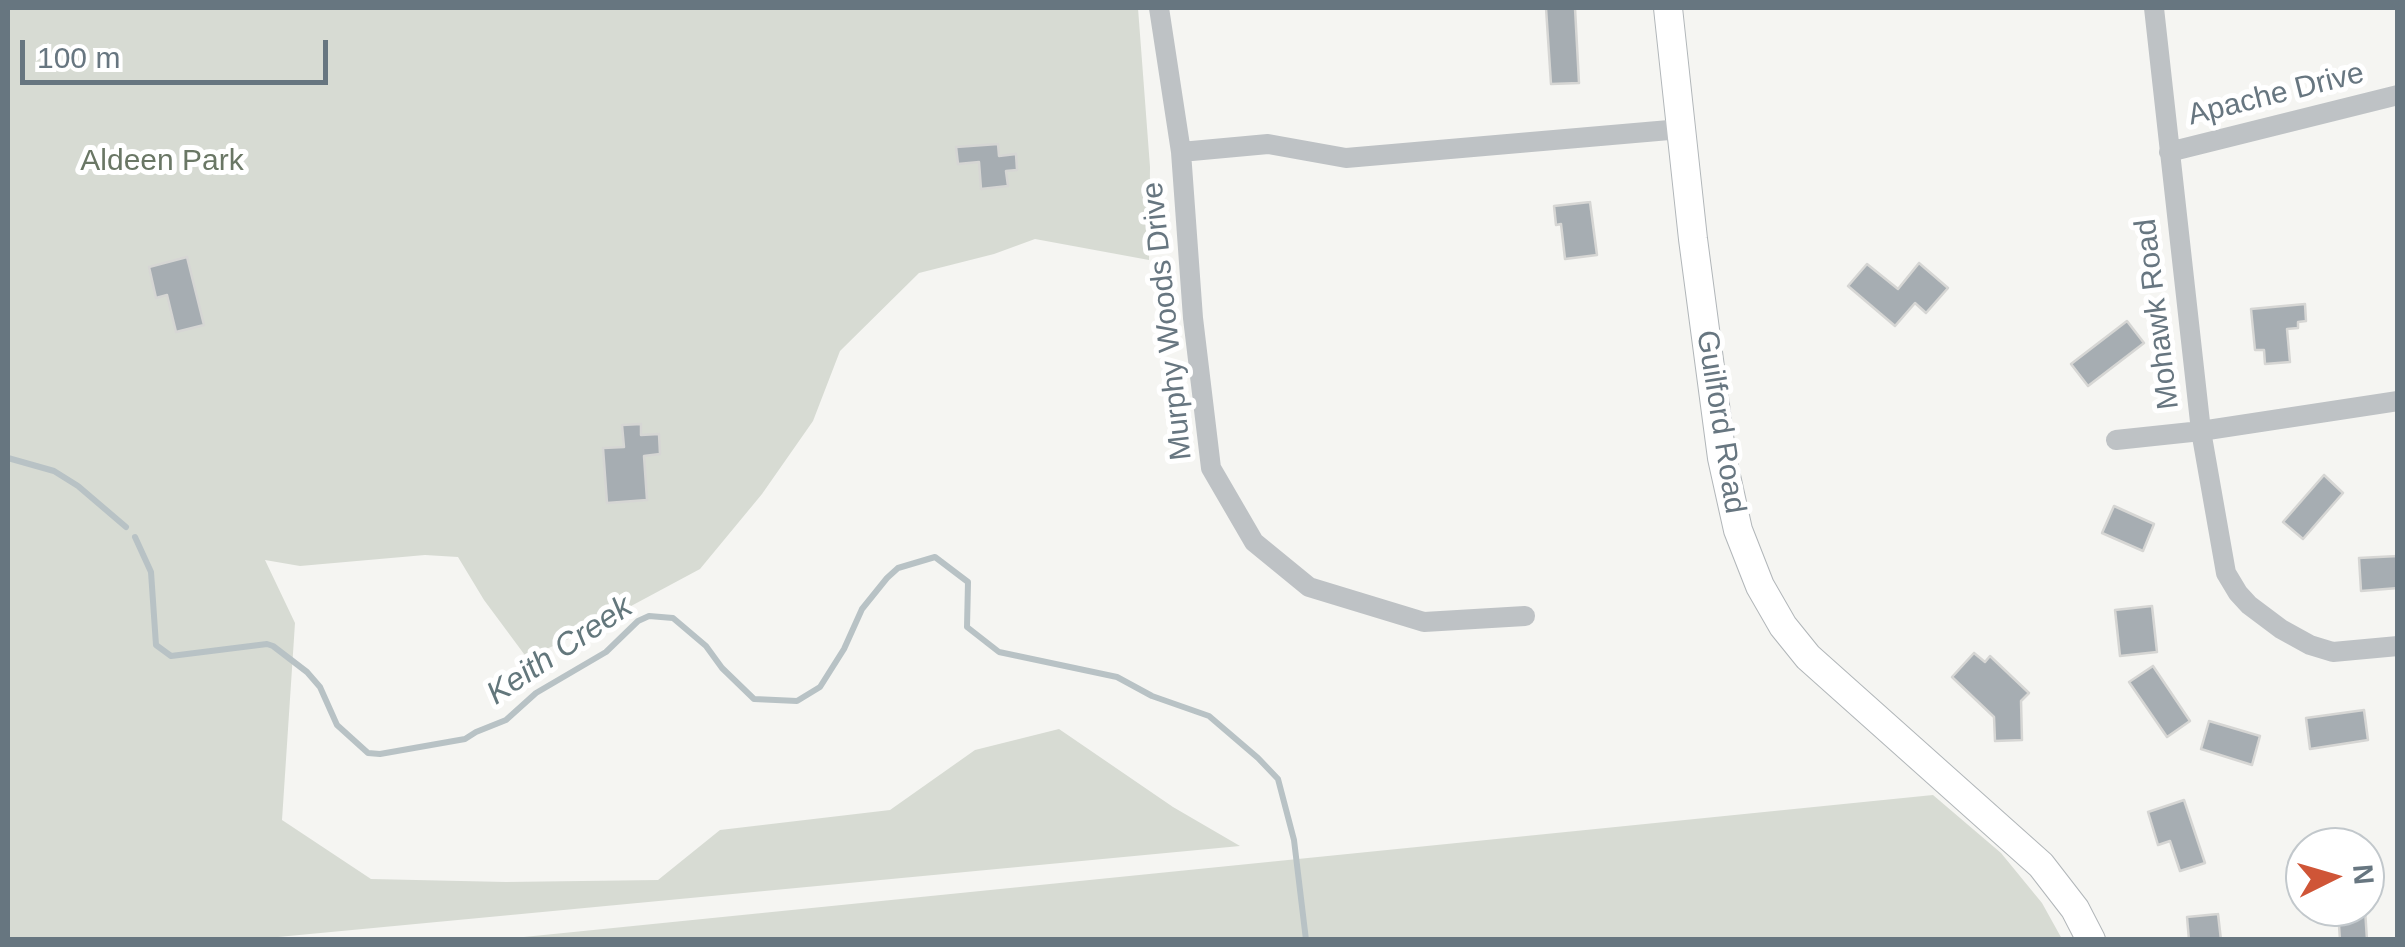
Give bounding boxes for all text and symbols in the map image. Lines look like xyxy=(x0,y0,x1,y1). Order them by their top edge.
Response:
scale bar xyxy=(25,20,332,82)
text: 100 m xyxy=(37,41,120,74)
street label: Apache Drive xyxy=(2184,56,2368,134)
park label: Aldeen Park xyxy=(80,144,244,180)
street label: Murphy Woods Drive xyxy=(1135,180,1201,462)
street label: Mohawk Road xyxy=(2128,217,2188,411)
street label: Guilford Road xyxy=(1688,328,1752,516)
water label: Keith Creek xyxy=(480,588,640,714)
north arrow xyxy=(2285,827,2385,927)
text: N xyxy=(2347,863,2380,886)

